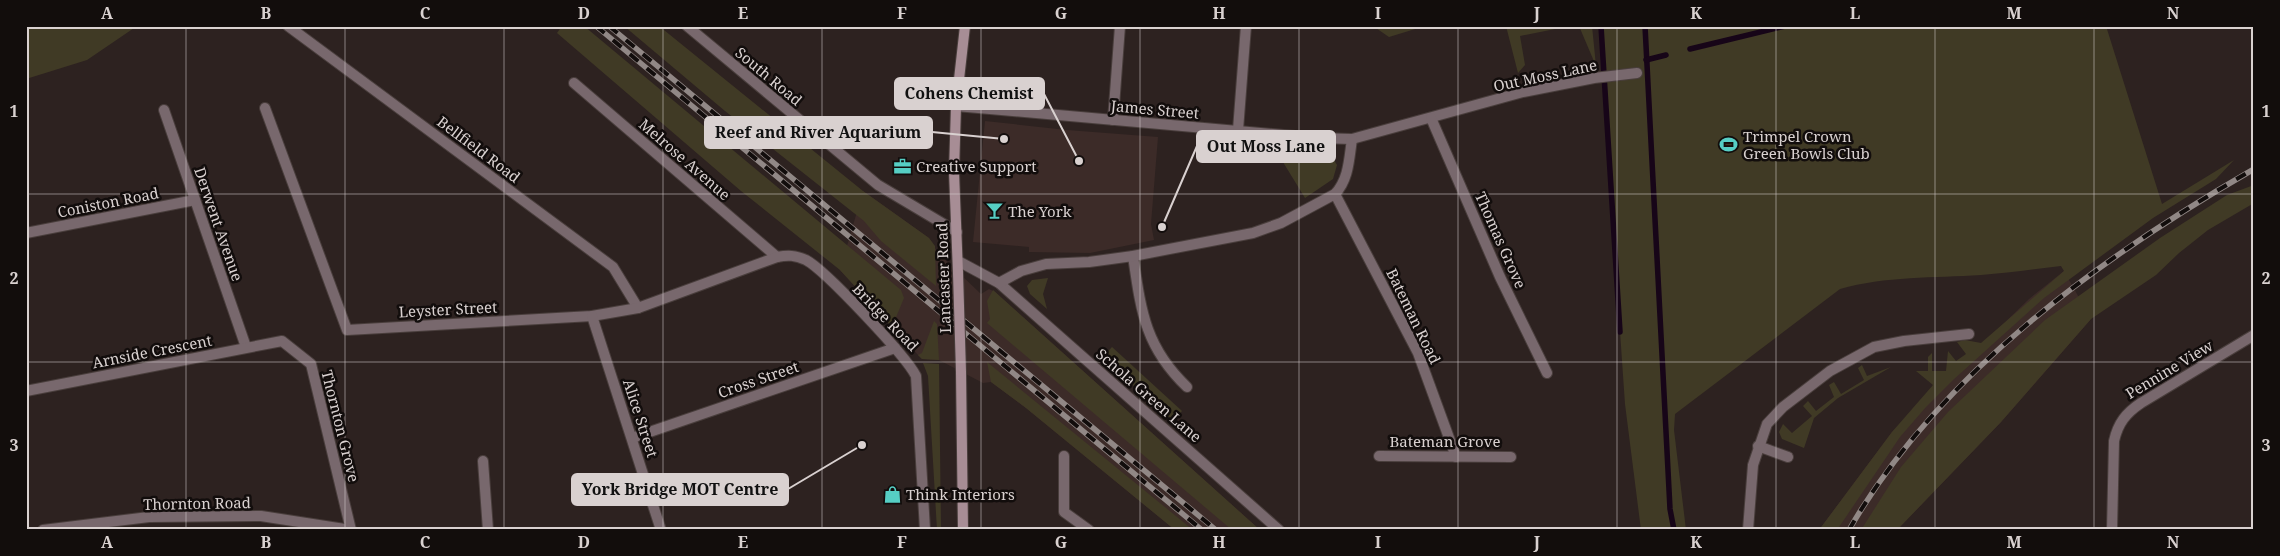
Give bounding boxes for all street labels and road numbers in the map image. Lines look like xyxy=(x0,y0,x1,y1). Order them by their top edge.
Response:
street label: South Road xyxy=(731,42,807,110)
street label: Out Moss Lane xyxy=(1491,54,1599,96)
street label: James Street xyxy=(1109,95,1200,123)
street label: Bellfield Road xyxy=(433,111,525,187)
street label: Melrose Avenue xyxy=(635,114,735,204)
street label: Derwent Avenue xyxy=(190,164,248,284)
street label: Coniston Road xyxy=(56,182,160,222)
street label: Thomas Grove xyxy=(1471,189,1531,291)
street label: Lancaster Road xyxy=(931,222,955,334)
street label: Bateman Road xyxy=(1382,265,1446,367)
street label: Bridge Road xyxy=(849,279,923,355)
street label: Leyster Street xyxy=(398,296,498,322)
street label: Arnside Crescent xyxy=(90,330,214,372)
street label: Pennine View xyxy=(2122,335,2217,403)
street label: Schola Green Lane xyxy=(1092,344,1206,446)
street label: Cross Street xyxy=(715,356,801,402)
street label: Thornton Grove xyxy=(317,368,365,484)
street label: Alice Street xyxy=(619,376,663,460)
street label: Bateman Grove xyxy=(1390,431,1500,451)
street label: Thornton Road xyxy=(143,492,251,514)

